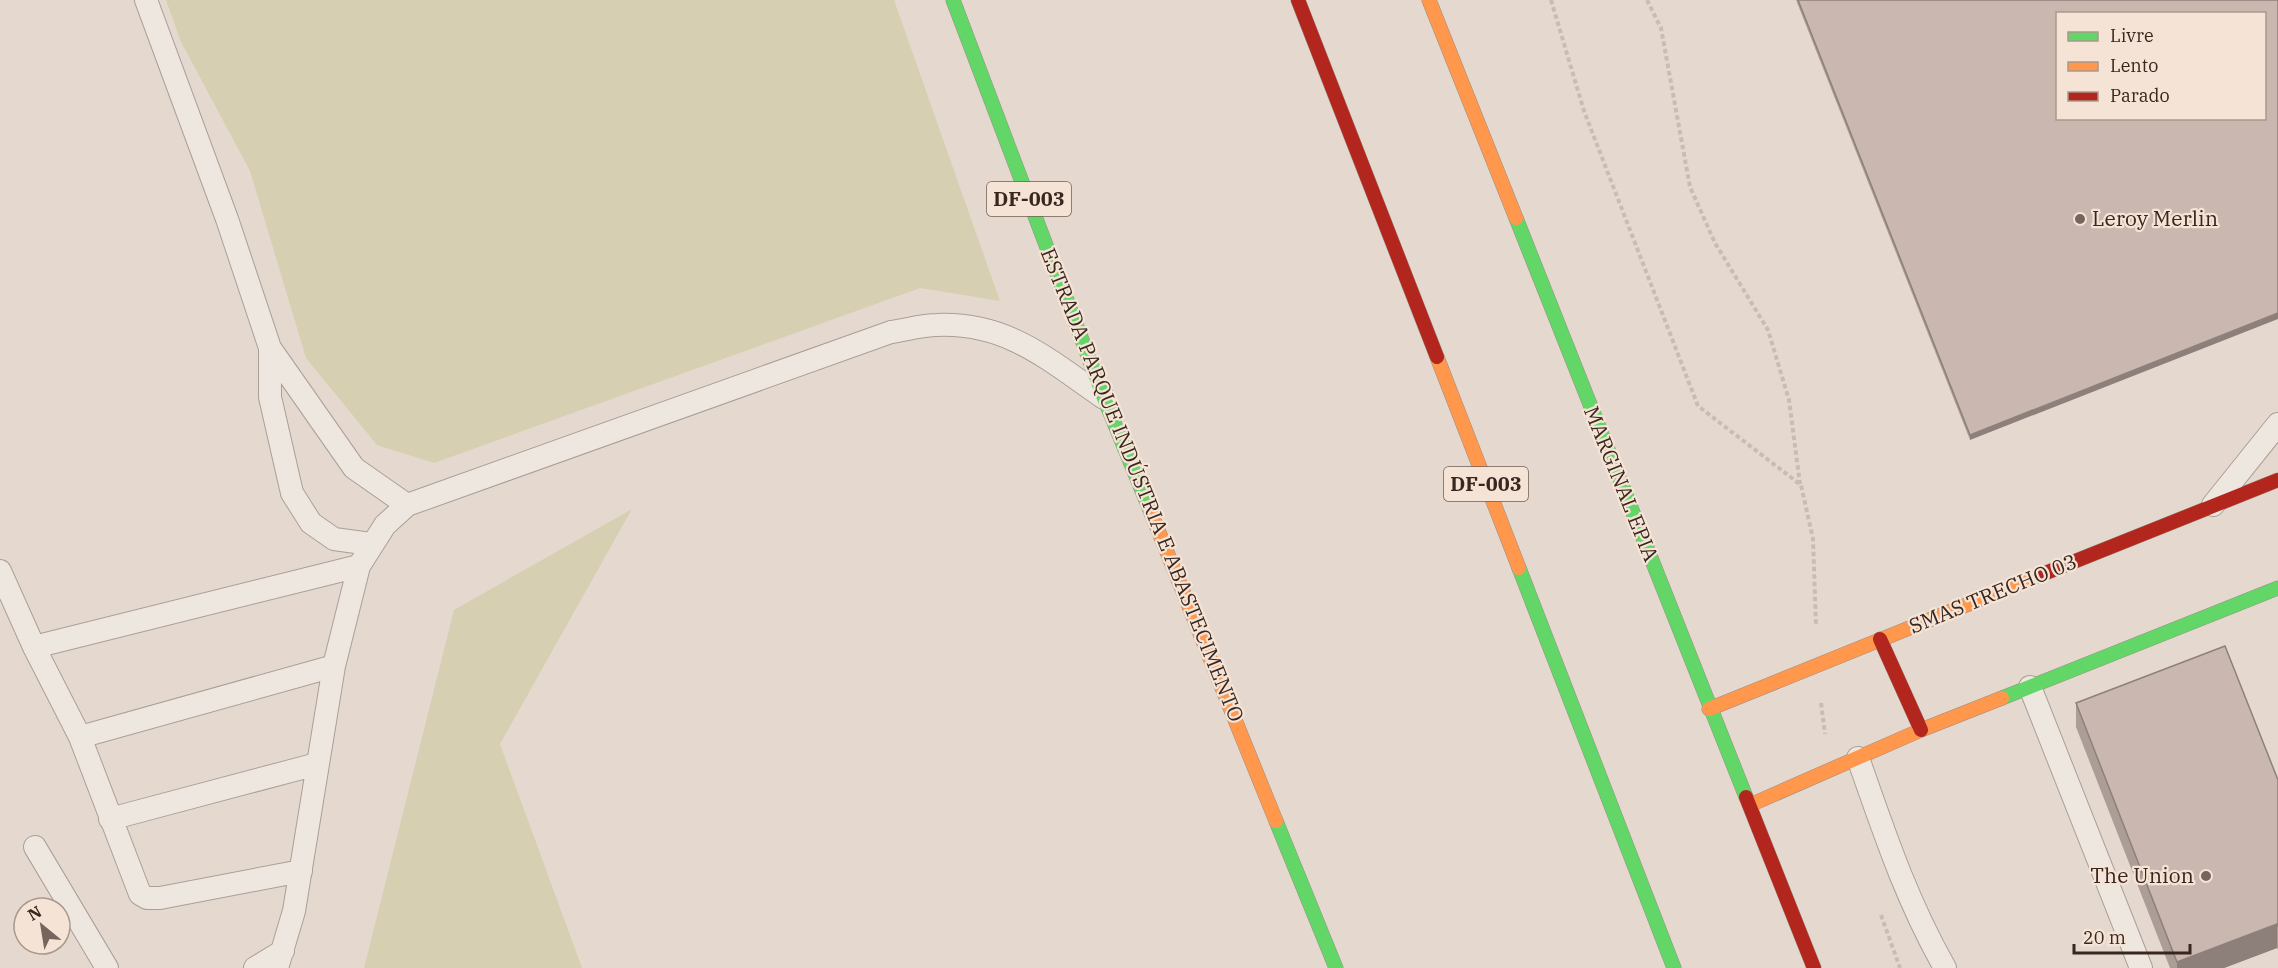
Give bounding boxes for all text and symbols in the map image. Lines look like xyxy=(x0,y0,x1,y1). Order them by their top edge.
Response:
legend xyxy=(2056,12,2266,120)
text: Livre xyxy=(2110,24,2154,47)
text: Lento xyxy=(2110,54,2158,77)
text: Parado xyxy=(2110,84,2170,107)
road number: DF-003 xyxy=(987,182,1071,216)
place label: Leroy Merlin xyxy=(2092,204,2218,232)
marker: Leroy Merlin xyxy=(2073,212,2087,226)
street label: ESTRADA PARQUE INDÚSTRIA E ABASTECIMENTO xyxy=(1035,244,1251,726)
street label: MARGINAL EPIA xyxy=(1578,402,1666,566)
road number: DF-003 xyxy=(1444,467,1528,501)
street label: SMAS TRECHO 03 xyxy=(1904,547,2081,640)
place label: The Union xyxy=(2090,861,2194,889)
marker: The Union xyxy=(2199,869,2213,883)
north arrow xyxy=(12,896,72,956)
text: N xyxy=(24,901,45,925)
scale bar xyxy=(2074,917,2190,955)
text: 20 m xyxy=(2083,926,2126,949)

